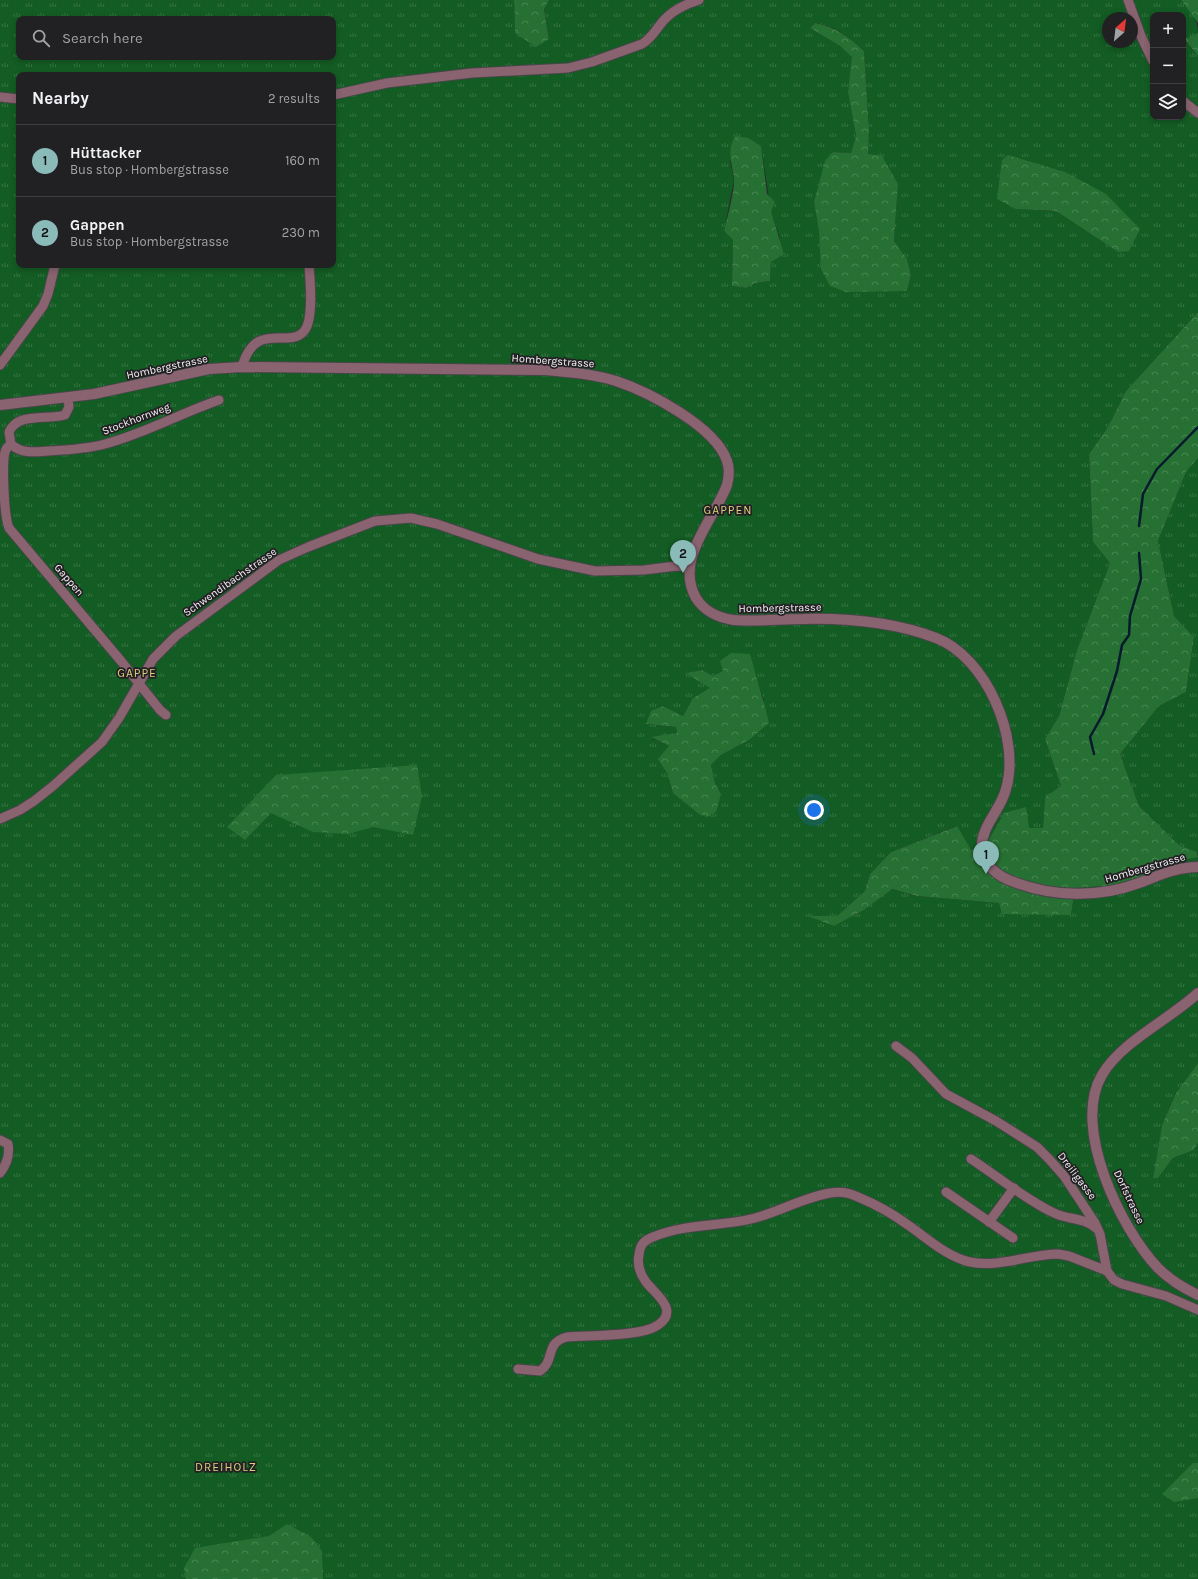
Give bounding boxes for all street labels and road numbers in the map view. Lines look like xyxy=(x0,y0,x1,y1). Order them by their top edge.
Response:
street label: Hombergstrasse xyxy=(125,352,209,382)
street label: Hombergstrasse xyxy=(511,352,595,370)
street label: Stockhornweg xyxy=(100,400,173,438)
street label: Schwendibachstrasse xyxy=(181,545,279,619)
street label: Gappen xyxy=(52,561,86,599)
street label: Hombergstrasse xyxy=(738,601,822,615)
street label: Hombergstrasse xyxy=(1103,850,1187,886)
street label: Dreiligasse xyxy=(1055,1150,1099,1203)
street label: Dorfstrasse xyxy=(1111,1168,1147,1226)

